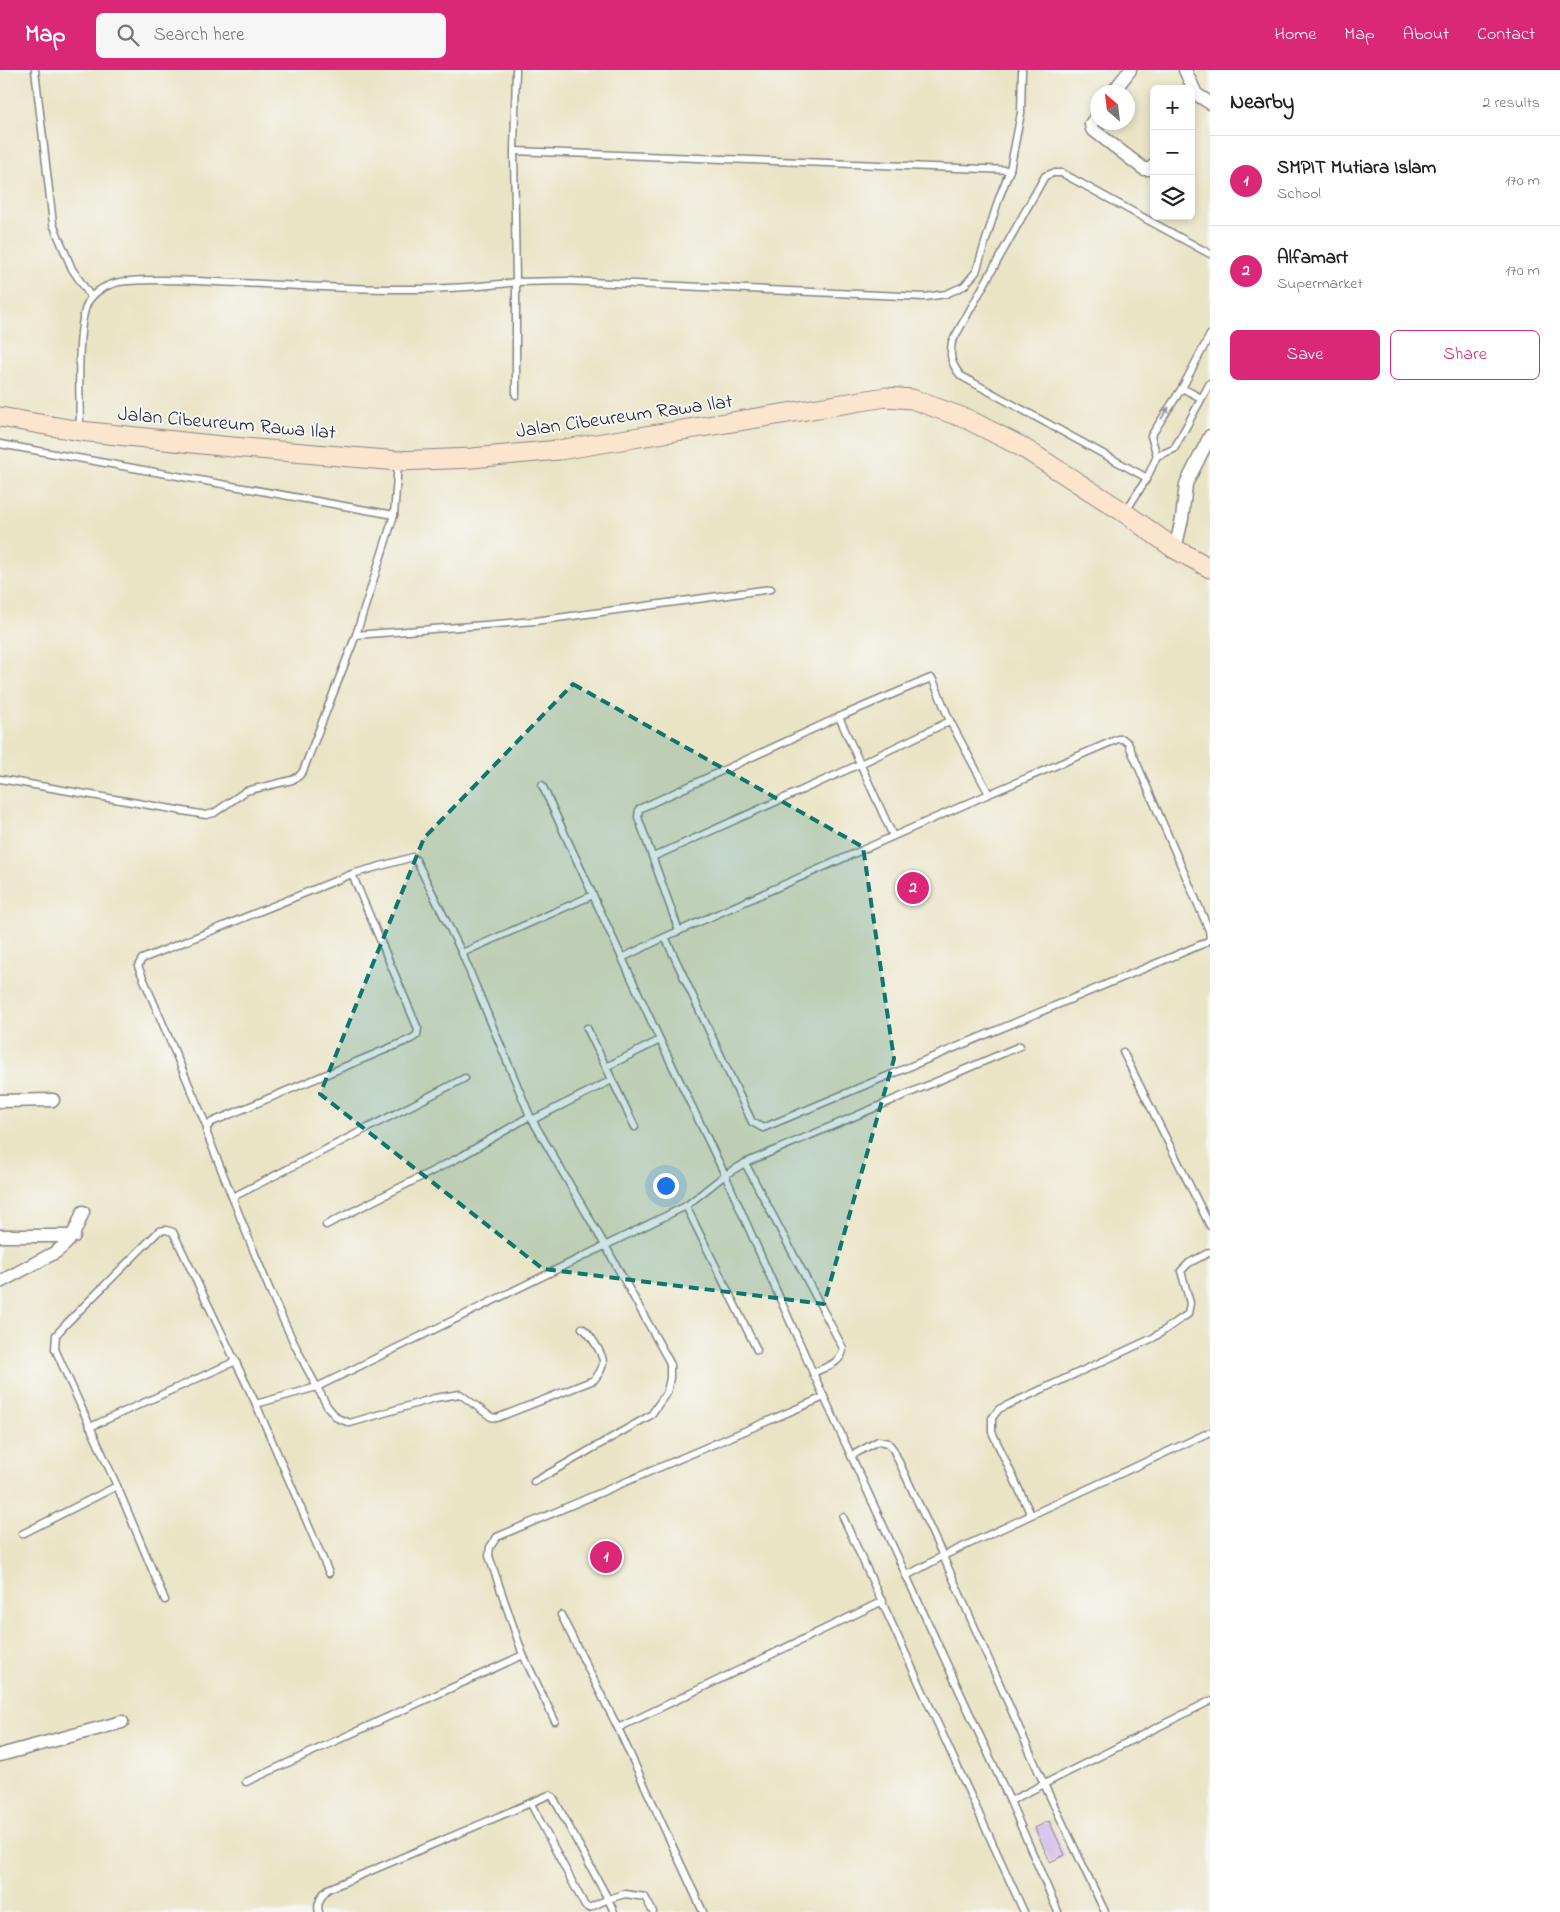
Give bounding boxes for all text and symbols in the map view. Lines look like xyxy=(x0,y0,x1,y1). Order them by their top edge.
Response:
search box xyxy=(96,13,446,58)
text: Map xyxy=(25,18,66,53)
icon: search xyxy=(114,21,142,49)
text: Search here xyxy=(154,22,245,49)
text: Home xyxy=(1275,22,1316,48)
text: Map xyxy=(1344,22,1375,48)
text: About xyxy=(1403,22,1449,48)
text: Contact xyxy=(1477,22,1535,48)
north arrow xyxy=(1090,85,1135,130)
map controls xyxy=(1150,85,1195,220)
button: + xyxy=(1150,85,1195,130)
text: Nearby xyxy=(1230,88,1294,118)
text: 2 results xyxy=(1482,91,1540,115)
button: − xyxy=(1150,130,1195,175)
text: SMPIT Mutiara Islam xyxy=(1277,155,1436,182)
text: 1 xyxy=(1243,169,1249,193)
text: 170 m xyxy=(1505,169,1540,193)
button: layers xyxy=(1150,175,1195,220)
text: School xyxy=(1277,182,1321,206)
text: Alfamart xyxy=(1277,245,1348,272)
text: 2 xyxy=(1242,259,1250,283)
text: 170 m xyxy=(1505,259,1540,283)
text: Supermarket xyxy=(1277,272,1363,296)
button: Save xyxy=(1230,330,1380,380)
button: Share xyxy=(1390,330,1540,380)
street label: Jalan Cibeureum Rawa Ilat xyxy=(514,388,735,447)
street label: Jalan Cibeureum Rawa Ilat xyxy=(117,401,337,448)
one-way arrow xyxy=(1160,406,1170,420)
pin: 2 xyxy=(897,869,929,907)
your location xyxy=(653,1173,679,1199)
pin: 1 xyxy=(590,1538,622,1576)

